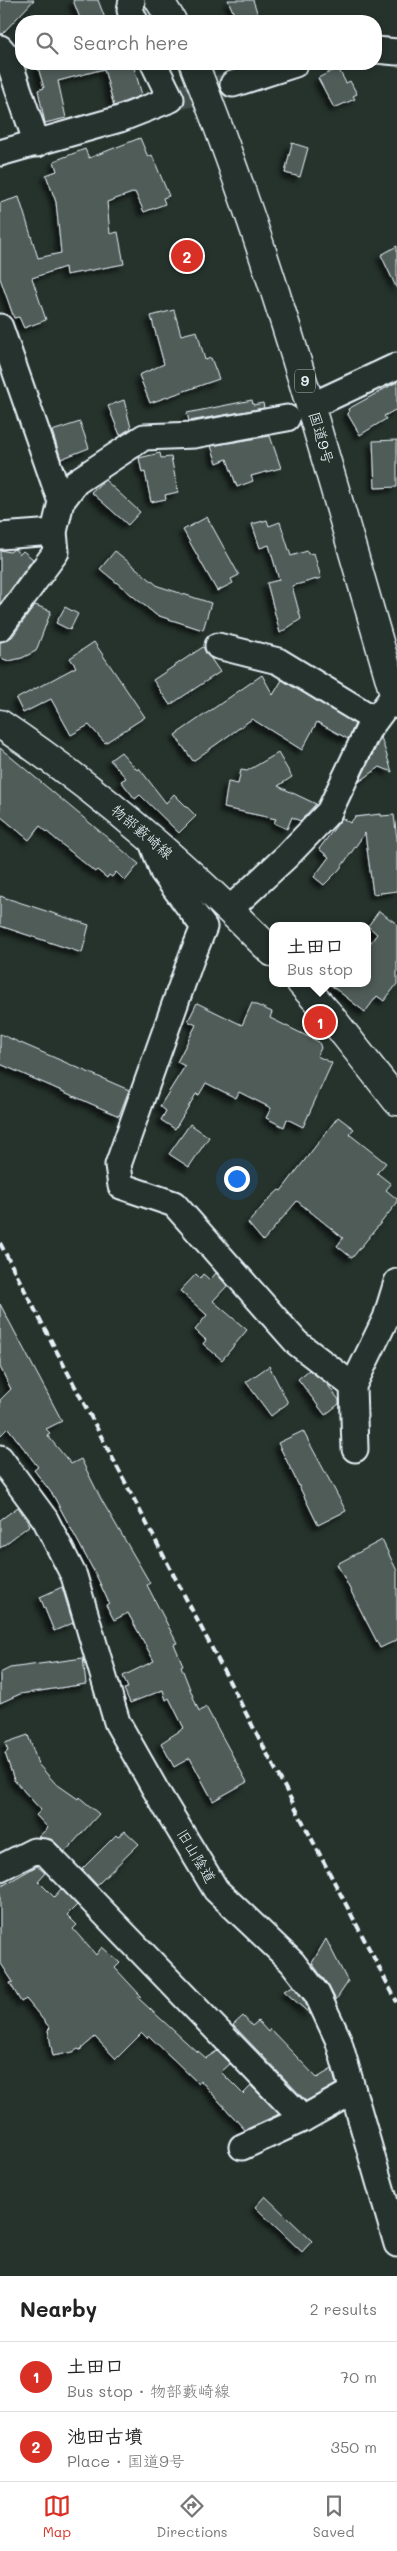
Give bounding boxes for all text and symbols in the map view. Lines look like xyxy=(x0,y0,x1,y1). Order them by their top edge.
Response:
search box xyxy=(15,15,382,70)
icon: search xyxy=(33,29,61,57)
text: Search here xyxy=(73,30,189,55)
pin: 2 xyxy=(171,237,203,275)
road number: 9 xyxy=(295,370,315,392)
street label: 国道9号 xyxy=(305,409,339,466)
street label: 物部藪崎線 xyxy=(107,799,178,863)
popup xyxy=(269,922,371,987)
text: 土田口 xyxy=(287,933,344,958)
text: Bus stop xyxy=(287,958,353,979)
pin: 1 xyxy=(304,1003,336,1041)
your location xyxy=(224,1166,250,1192)
street label: 旧山陰道 xyxy=(173,1825,221,1886)
text: Nearby xyxy=(20,2295,97,2322)
text: 2 results xyxy=(310,2298,377,2319)
text: 土田口 xyxy=(67,2353,124,2378)
text: 1 xyxy=(32,2366,40,2387)
text: 70 m xyxy=(340,2366,377,2387)
text: Bus stop · 物部藪崎線 xyxy=(67,2380,230,2401)
text: 池田古墳 xyxy=(67,2423,143,2448)
text: 2 xyxy=(32,2436,40,2457)
text: 350 m xyxy=(331,2436,377,2457)
text: Place · 国道9号 xyxy=(67,2450,185,2471)
tab: Map xyxy=(43,2492,71,2541)
tab: Directions xyxy=(156,2492,228,2541)
tab: Saved xyxy=(313,2492,354,2541)

